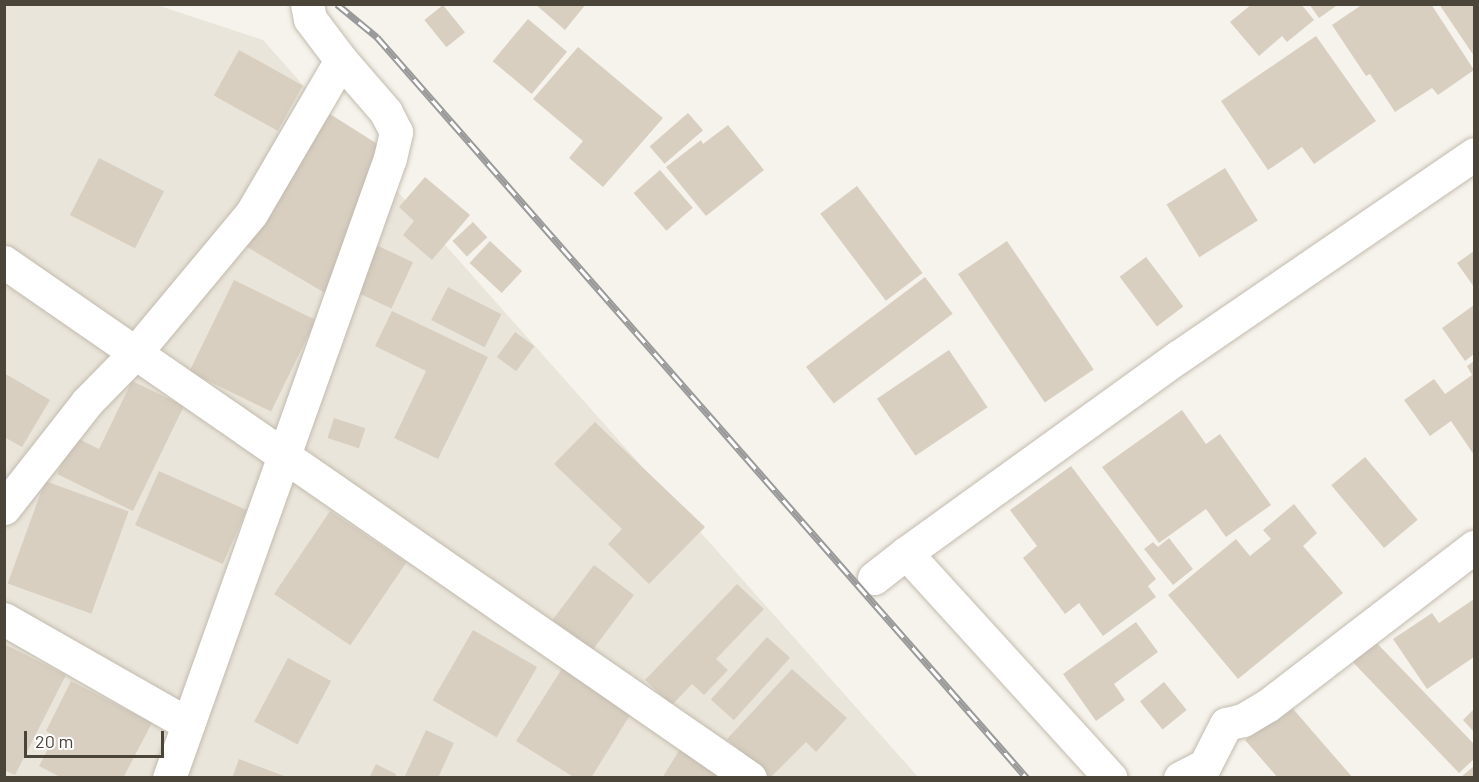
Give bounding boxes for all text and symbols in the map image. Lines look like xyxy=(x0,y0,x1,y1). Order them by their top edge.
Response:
scale bar xyxy=(27,719,166,757)
text: 20 m xyxy=(35,730,73,752)

